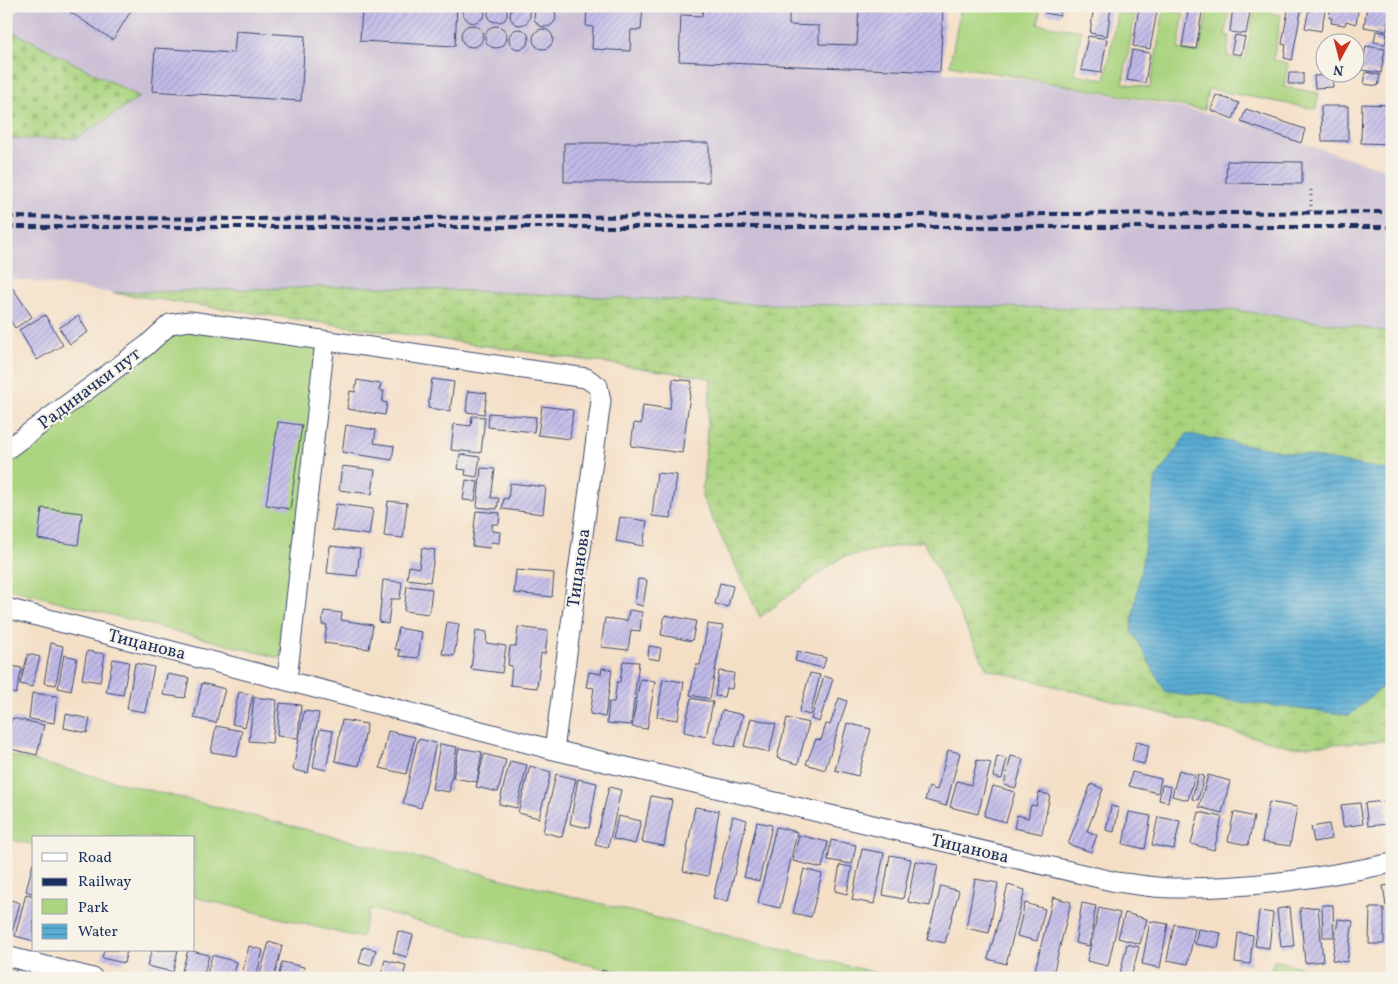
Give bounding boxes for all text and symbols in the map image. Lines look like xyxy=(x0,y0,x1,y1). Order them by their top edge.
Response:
north arrow xyxy=(1316,32,1366,82)
text: N xyxy=(1332,59,1345,79)
street label: Радиначки пут xyxy=(33,342,146,436)
street label: Тицанова xyxy=(562,527,597,609)
street label: Тицанова xyxy=(105,624,188,667)
street label: Тицанова xyxy=(928,828,1011,871)
legend xyxy=(32,836,195,952)
text: Road xyxy=(78,848,112,869)
text: Railway xyxy=(78,872,131,893)
text: Park xyxy=(78,898,109,919)
text: Water xyxy=(78,922,118,943)

